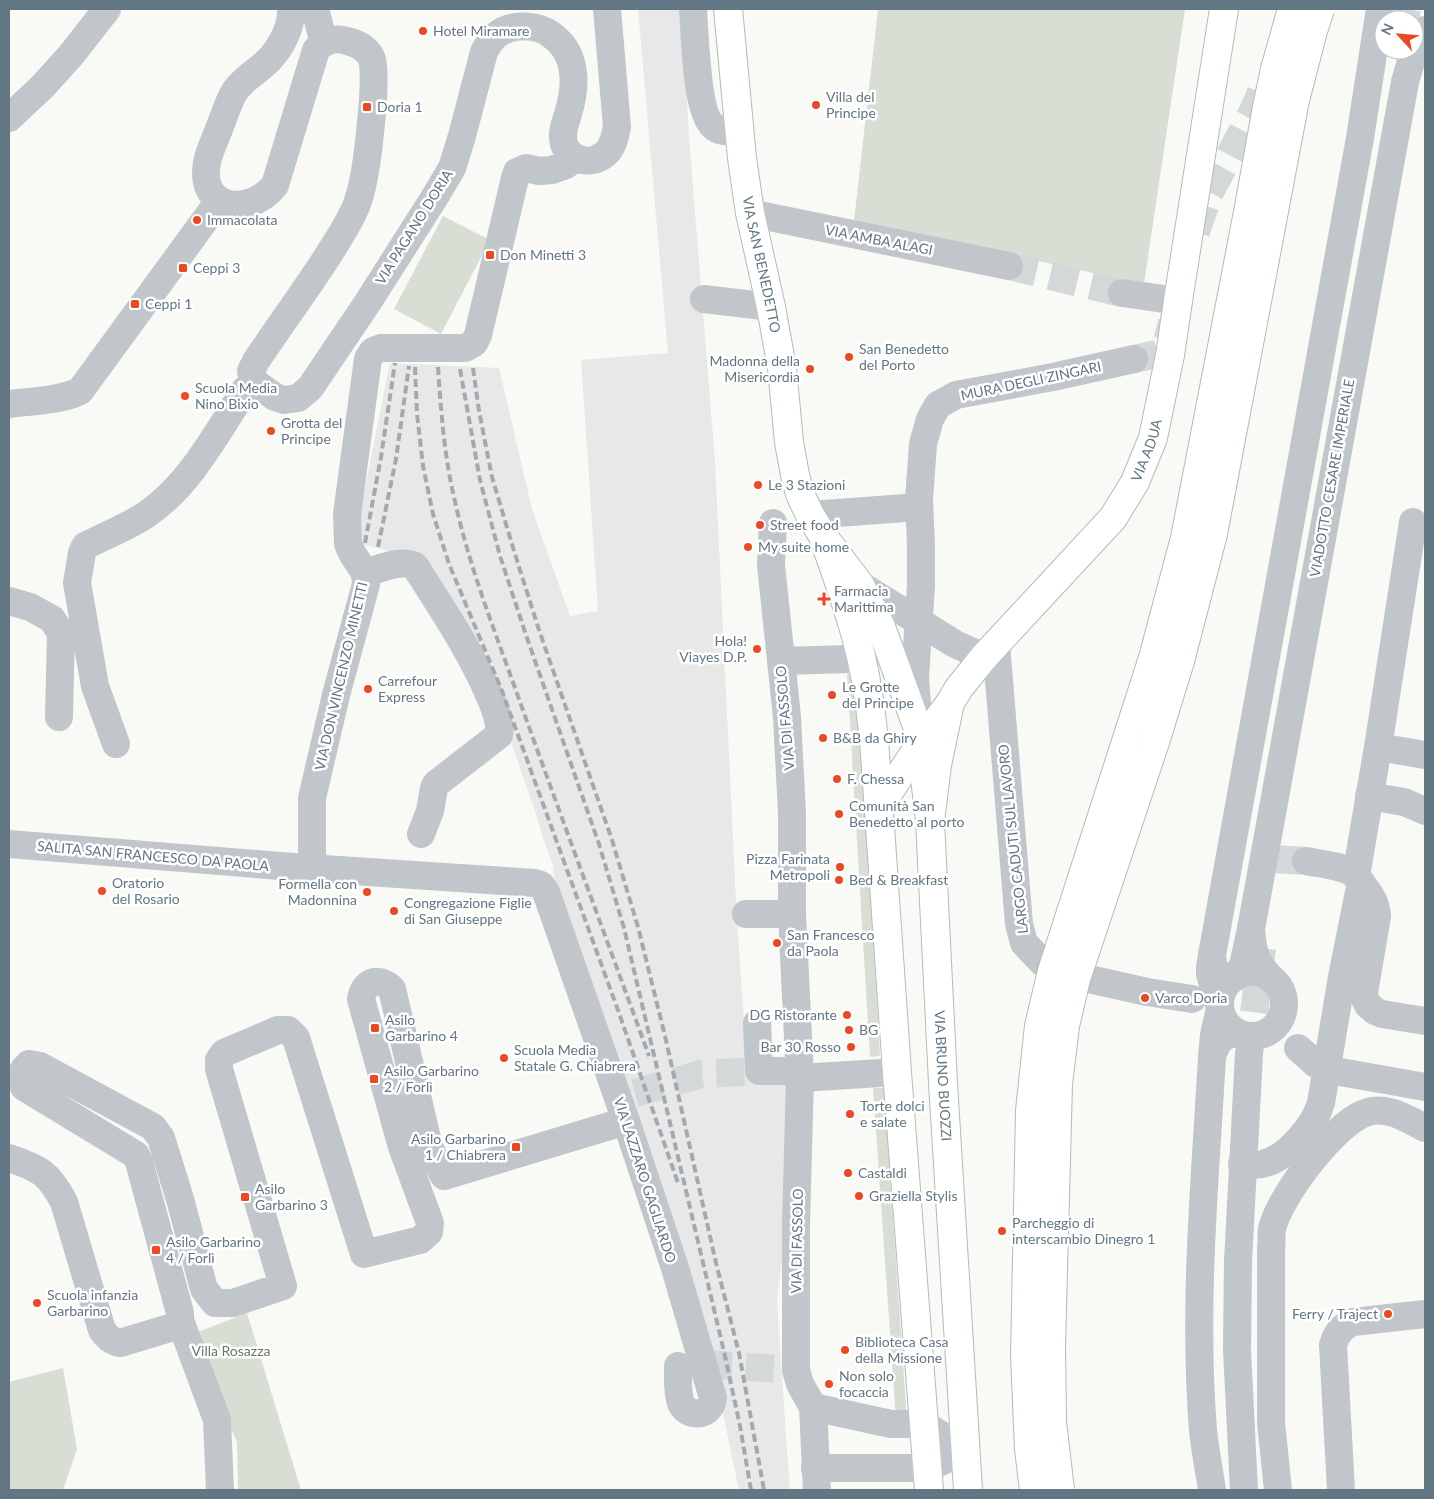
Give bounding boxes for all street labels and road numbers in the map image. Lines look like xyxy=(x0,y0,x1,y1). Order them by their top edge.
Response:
street label: VIA PAGANO DORIA xyxy=(371,166,456,287)
street label: VIA SAN BENEDETTO xyxy=(740,195,784,334)
street label: VIA AMBA ALAGI xyxy=(824,221,934,258)
street label: MURA DEGLI ZINGARI xyxy=(959,357,1103,404)
street label: VIADOTTO CESARE IMPERIALE xyxy=(1306,378,1357,578)
street label: VIA ADUA xyxy=(1127,417,1165,484)
street label: VIA DON VINCENZO MINETTI xyxy=(311,580,370,772)
street label: VIA DI FASSOLO xyxy=(771,665,798,771)
street label: LARGO CADUTI SUL LAVORO xyxy=(994,744,1031,935)
street label: SALITA SAN FRANCESCO DA PAOLA xyxy=(36,837,270,874)
street label: VIA BRUNO BUOZZI xyxy=(931,1010,956,1142)
street label: VIA LAZZARO GAGLIARDO xyxy=(611,1095,680,1265)
street label: VIA DI FASSOLO xyxy=(787,1188,806,1294)

